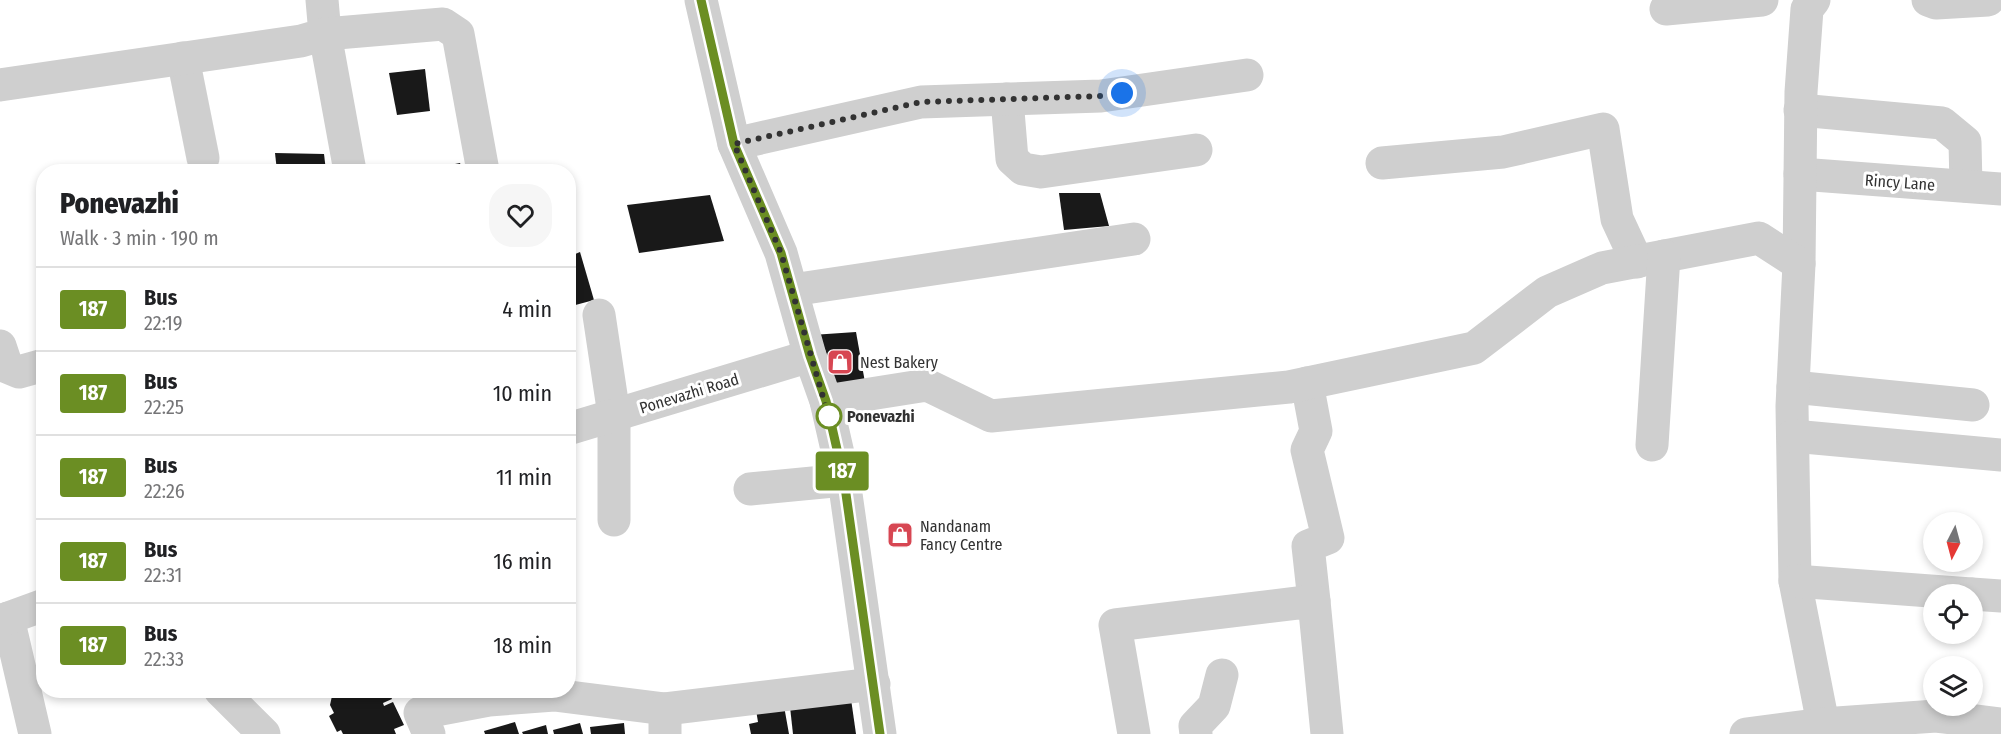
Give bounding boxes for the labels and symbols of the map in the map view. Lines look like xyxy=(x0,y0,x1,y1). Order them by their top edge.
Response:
your location xyxy=(1107,78,1137,108)
street label: Rincy Lane xyxy=(1864,171,1936,194)
shop icon: Nest Bakery xyxy=(825,347,855,377)
place label: Nest Bakery xyxy=(860,353,939,372)
street label: Ponevazhi Road xyxy=(637,369,741,418)
marker: Ponevazhi xyxy=(816,403,842,429)
place label: Ponevazhi xyxy=(847,407,915,426)
line badge: 187 xyxy=(808,452,876,490)
north arrow xyxy=(1923,512,1983,572)
place label: Nandanam Fancy Centre xyxy=(920,517,1003,554)
shop icon: Nandanam Fancy Centre xyxy=(885,520,915,550)

